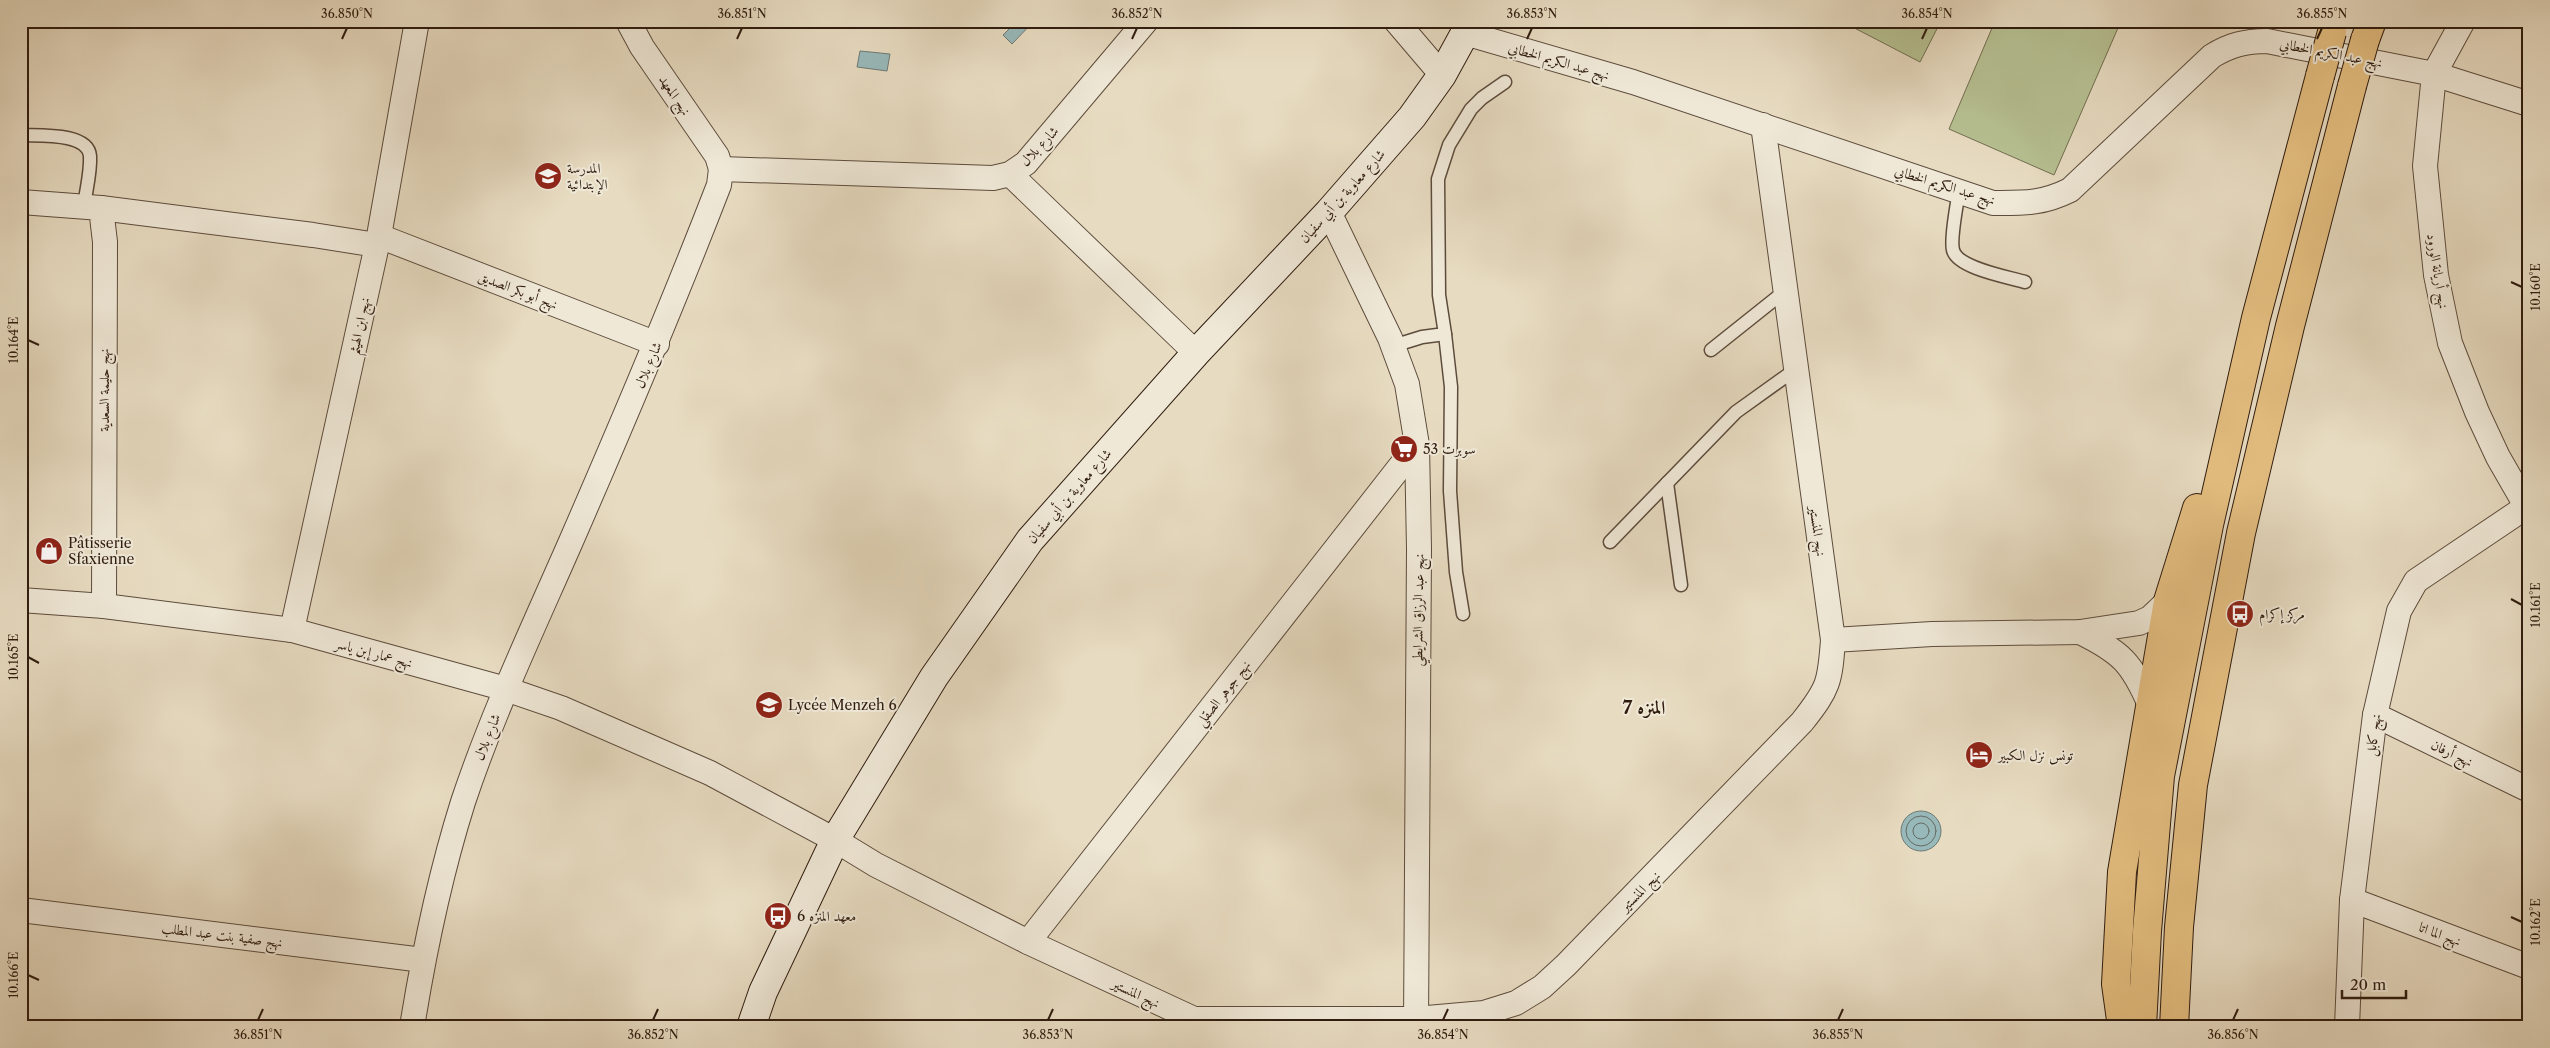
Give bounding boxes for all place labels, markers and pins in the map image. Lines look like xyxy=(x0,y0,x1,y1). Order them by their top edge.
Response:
place label: المدرسة الإبتدائية xyxy=(567,159,608,195)
school or university icon: المدرسة الإبتدائية xyxy=(533,161,563,191)
supermarket icon: سوبرت 53 xyxy=(1389,434,1419,464)
place label: سوبرت 53 xyxy=(1423,440,1476,458)
place label: Pâtisserie Sfaxienne xyxy=(68,534,135,568)
shop icon: Pâtisserie Sfaxienne xyxy=(34,536,64,566)
bus stop icon: مركز إكرام xyxy=(2225,599,2255,629)
place label: مركز إكرام xyxy=(2259,605,2305,627)
school or university icon: Lycée Menzeh 6 xyxy=(754,690,784,720)
place label: Lycée Menzeh 6 xyxy=(788,696,897,714)
hotel icon: تونس نزل الكبير xyxy=(1964,740,1994,770)
place label: تونس نزل الكبير xyxy=(1996,746,2073,765)
bus stop icon: معهد المنزه 6 xyxy=(763,901,793,931)
place label: معهد المنزه 6 xyxy=(797,907,856,925)

